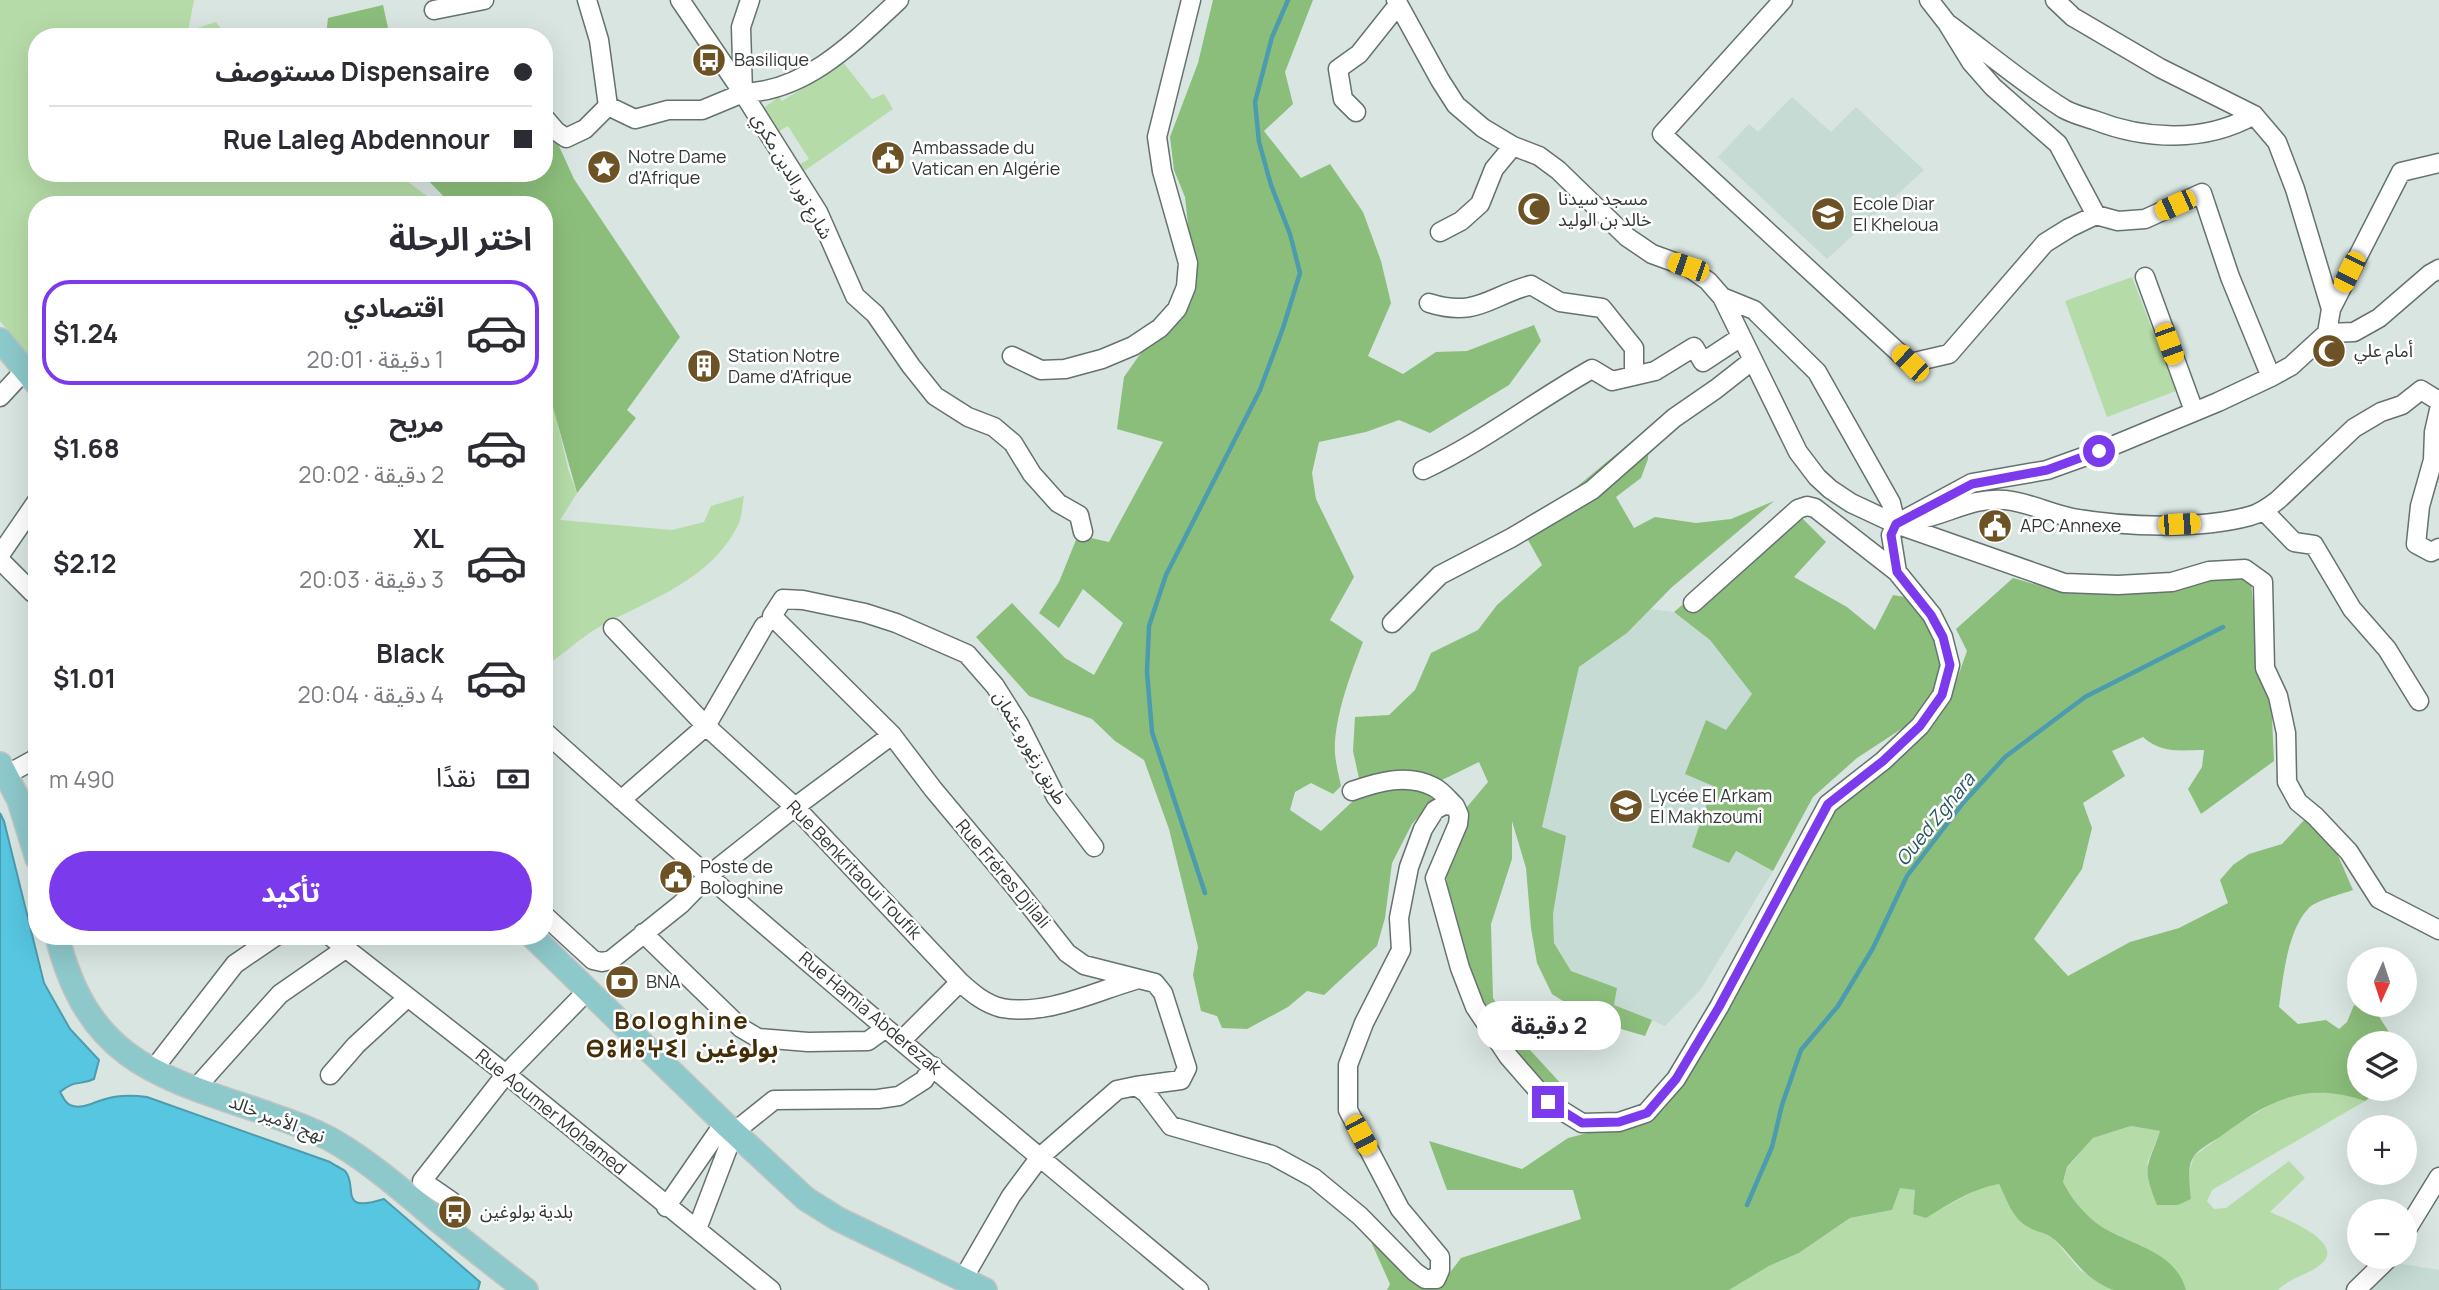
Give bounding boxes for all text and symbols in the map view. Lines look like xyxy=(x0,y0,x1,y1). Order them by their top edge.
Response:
bus stop icon: Basilique xyxy=(690,41,728,79)
place label: Basilique xyxy=(734,47,809,71)
text: Dispensaire مستوصف xyxy=(215,53,490,89)
street label: شارع نور الدين مكري xyxy=(744,108,839,245)
text: Rue Laleg Abdennour xyxy=(223,121,490,157)
place label: Ambassade du Vatican en Algérie xyxy=(912,135,1060,180)
public building icon: Ambassade du Vatican en Algérie xyxy=(869,139,907,177)
place label: Notre Dame d'Afrique xyxy=(628,144,726,189)
place icon: Notre Dame d'Afrique xyxy=(585,148,623,186)
place label: مسجد سيدنا خالد بن الوليد xyxy=(1558,186,1652,231)
car xyxy=(2152,187,2199,223)
mosque icon: مسجد سيدنا خالد بن الوليد xyxy=(1515,190,1553,228)
place label: Ecole Diar El Kheloua xyxy=(1853,191,1939,236)
school or university icon: Ecole Diar El Kheloua xyxy=(1809,195,1847,233)
text: اختر الرحلة xyxy=(389,216,532,260)
car xyxy=(2331,249,2368,295)
car xyxy=(1665,250,1712,284)
text: اقتصادي xyxy=(344,289,444,325)
icon: car xyxy=(465,301,528,364)
text: $1.24 xyxy=(53,315,118,351)
car xyxy=(2152,321,2187,367)
mosque icon: أمام علي xyxy=(2310,332,2348,370)
place label: أمام علي xyxy=(2354,338,2413,365)
car xyxy=(1888,341,1933,385)
text: 1 دقيقة · 20:01 xyxy=(307,343,444,375)
place label: Station Notre Dame d'Afrique xyxy=(728,343,852,388)
building icon: Station Notre Dame d'Afrique xyxy=(685,347,723,385)
text: مريح xyxy=(389,404,444,440)
icon: car xyxy=(465,416,528,479)
text: $1.68 xyxy=(53,430,120,466)
route start xyxy=(2083,435,2115,467)
text: 2 دقيقة · 20:02 xyxy=(298,458,444,490)
public building icon: APC Annexe xyxy=(1976,507,2014,545)
car xyxy=(2158,512,2201,536)
place label: APC Annexe xyxy=(2020,513,2121,537)
text: XL xyxy=(413,520,444,556)
icon: car xyxy=(465,531,528,594)
text: $2.12 xyxy=(53,545,116,581)
text: 3 دقيقة · 20:03 xyxy=(299,563,444,595)
text: Black xyxy=(376,635,444,671)
icon: car xyxy=(465,646,528,709)
text: $1.01 xyxy=(53,660,116,696)
text: 4 دقيقة · 20:04 xyxy=(297,678,444,710)
street label: طريق زغورو عثمان xyxy=(988,686,1073,809)
text: نقدًا xyxy=(436,759,476,795)
icon: cash xyxy=(494,760,532,798)
text: 490 m xyxy=(49,763,115,795)
water label: Oued Zghara xyxy=(1889,766,1982,871)
place label: Lycée El Arkam El Makhzoumi xyxy=(1650,783,1772,828)
school or university icon: Lycée El Arkam El Makhzoumi xyxy=(1607,787,1645,825)
street label: Rue Benkritaoui Toufik xyxy=(782,795,928,945)
street label: Rue Fréres Djilali xyxy=(951,814,1057,933)
button: تأكيد xyxy=(49,851,532,931)
place label: Poste de Bologhine xyxy=(700,854,783,899)
public building icon: Poste de Bologhine xyxy=(657,858,695,896)
street label: Rue Hamia Abderezak xyxy=(794,945,948,1080)
north arrow xyxy=(2347,947,2417,1017)
map controls xyxy=(2347,947,2417,1269)
bank icon: BNA xyxy=(603,963,641,1001)
place label: BNA xyxy=(646,969,681,993)
callout: 2 دقيقة xyxy=(1476,1000,1620,1050)
district label: Bologhine ⴱⵓⵍⵓⵖⵉⵏ بولوغين xyxy=(586,1003,778,1064)
text: 2 دقيقة xyxy=(1511,1009,1587,1041)
button: layers xyxy=(2347,1031,2417,1101)
street label: Rue Aoumer Mohamed xyxy=(471,1043,632,1180)
route end xyxy=(1532,1086,1564,1118)
street label: نهج الأمير خالد xyxy=(225,1089,329,1149)
car xyxy=(1342,1112,1381,1158)
button: + xyxy=(2347,1115,2417,1185)
bus stop icon: بلدية بولوغين xyxy=(436,1193,474,1231)
place label: بلدية بولوغين xyxy=(480,1199,573,1223)
button: − xyxy=(2347,1199,2417,1269)

